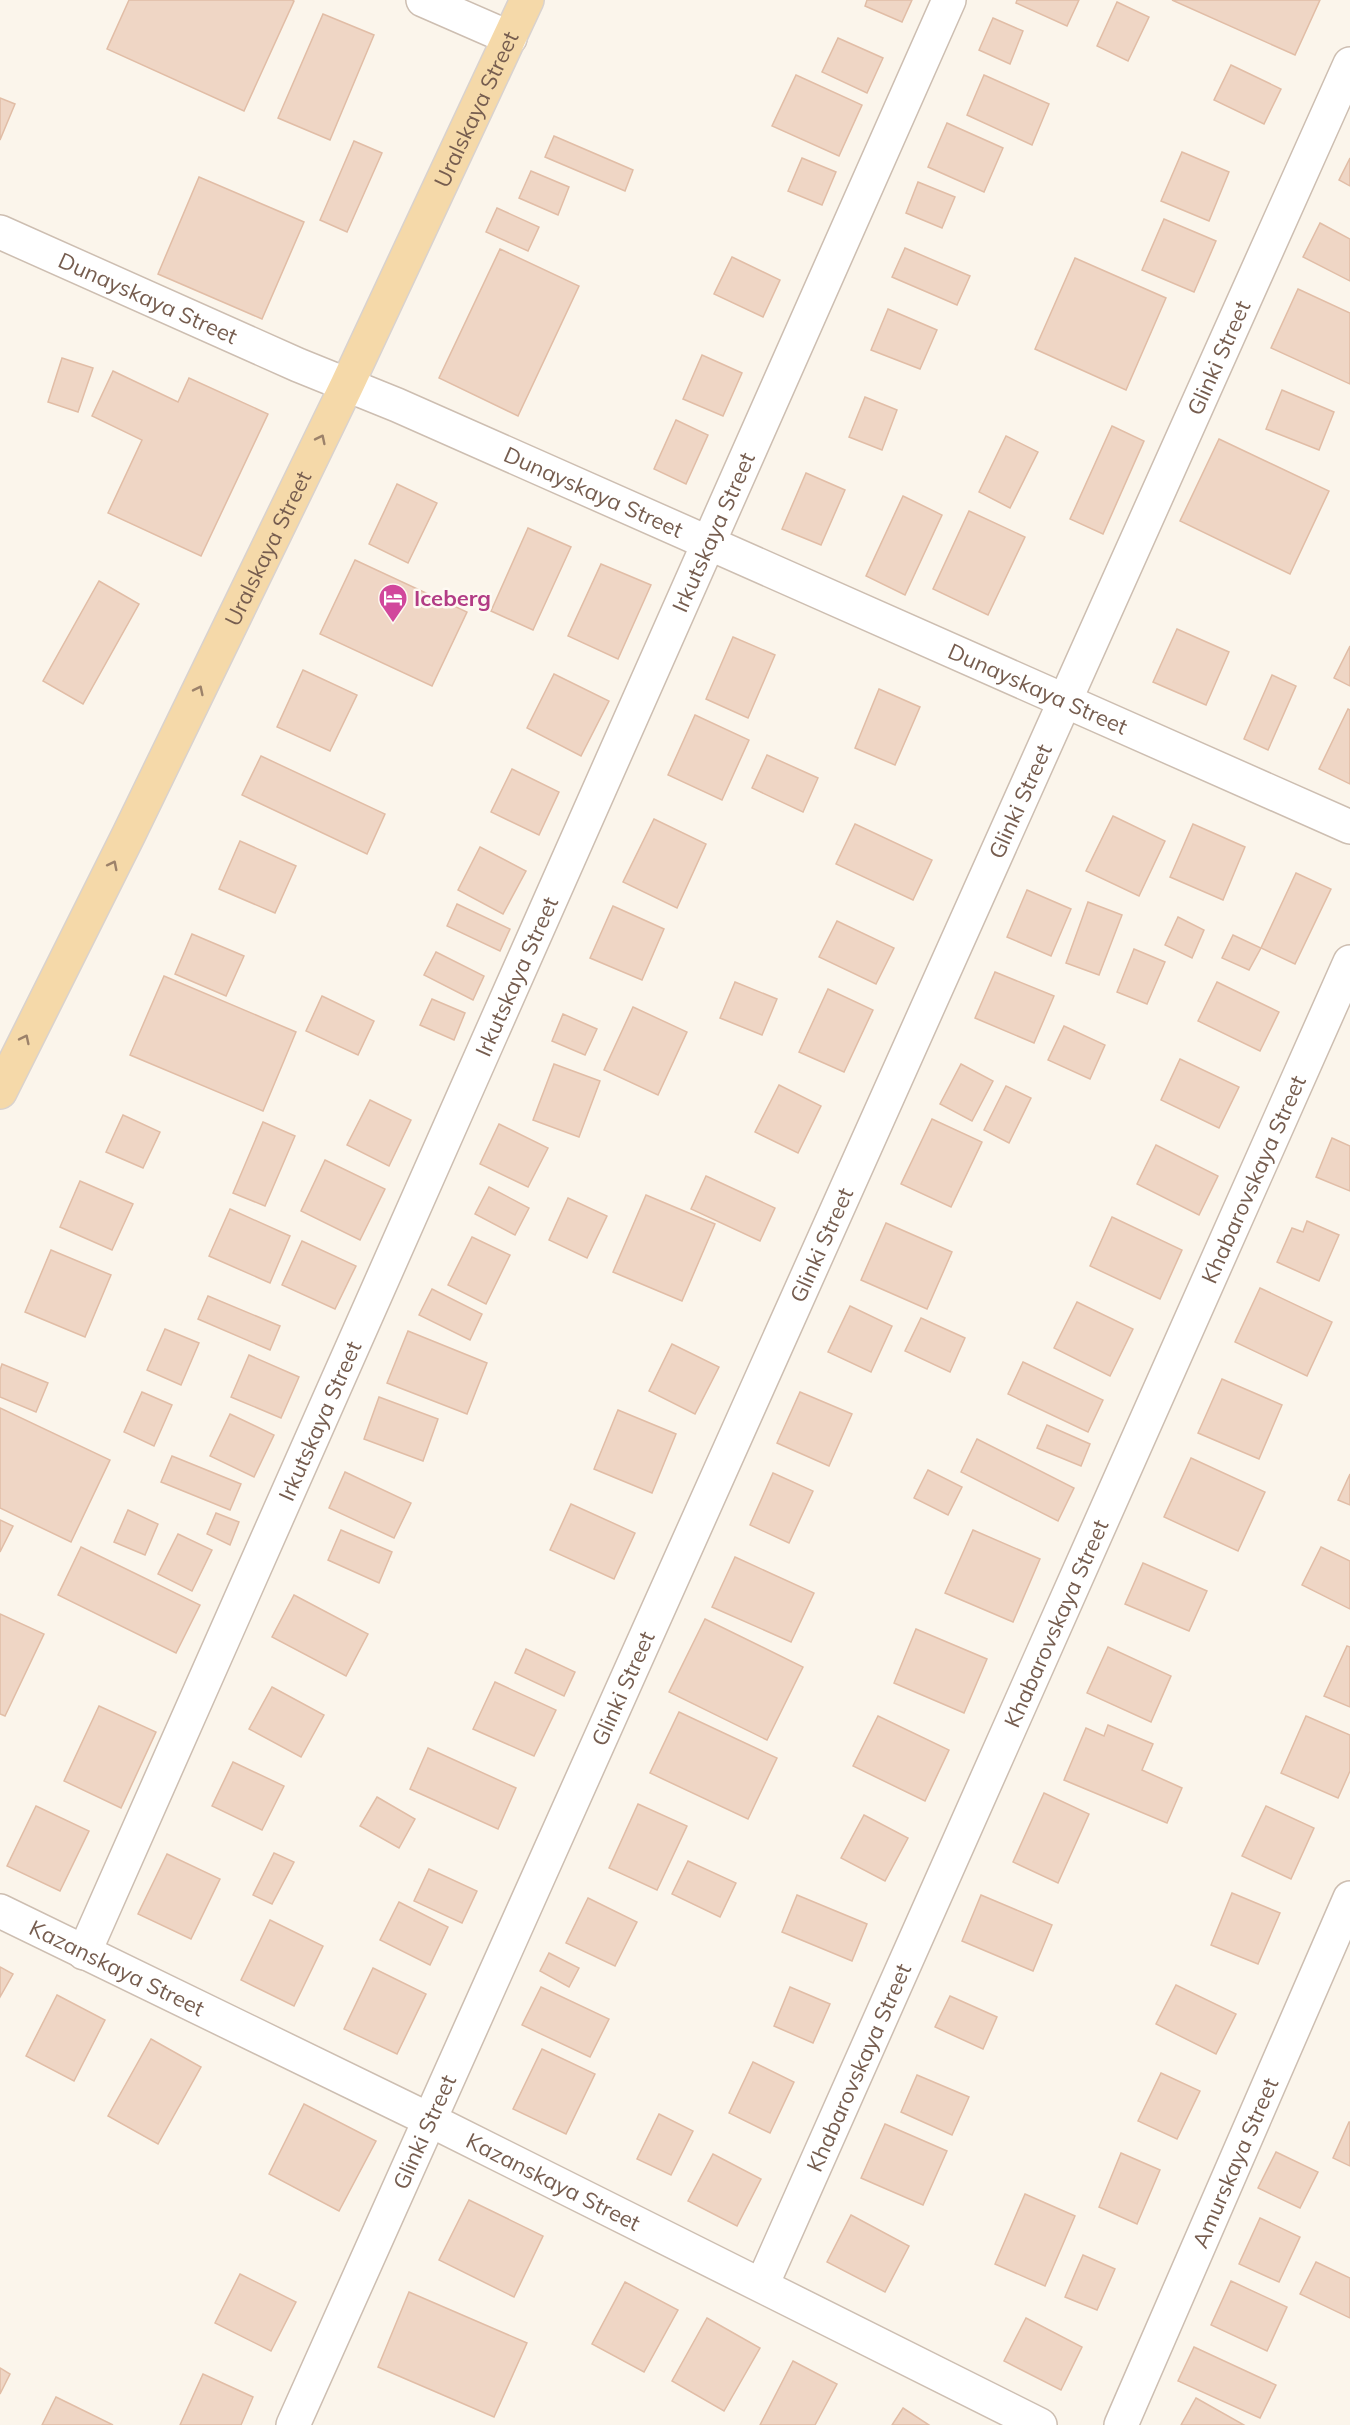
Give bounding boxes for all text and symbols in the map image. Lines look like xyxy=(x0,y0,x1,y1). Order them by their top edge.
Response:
street label: Uralskaya Street xyxy=(427,27,525,192)
street label: Dunayskaya Street xyxy=(54,246,242,350)
street label: Glinki Street xyxy=(1181,296,1256,419)
one-way arrow xyxy=(313,434,325,445)
street label: Dunayskaya Street xyxy=(500,440,688,544)
street label: Irkutskaya Street xyxy=(666,448,761,616)
street label: Uralskaya Street xyxy=(218,466,317,630)
hotel icon: Iceberg xyxy=(377,582,409,624)
place label: Iceberg xyxy=(414,584,491,612)
street label: Dunayskaya Street xyxy=(944,637,1132,741)
one-way arrow xyxy=(191,685,203,696)
street label: Glinki Street xyxy=(982,739,1058,863)
one-way arrow xyxy=(106,861,117,871)
street label: Irkutskaya Street xyxy=(469,892,564,1061)
one-way arrow xyxy=(18,1035,30,1046)
street label: Khabarovskaya Street xyxy=(1195,1071,1312,1288)
street label: Glinki Street xyxy=(783,1183,859,1307)
street label: Irkutskaya Street xyxy=(272,1336,367,1505)
street label: Khabarovskaya Street xyxy=(998,1515,1115,1732)
street label: Glinki Street xyxy=(585,1626,661,1750)
street label: Kazanskaya Street xyxy=(25,1913,209,2022)
street label: Khabarovskaya Street xyxy=(800,1959,917,2176)
street label: Glinki Street xyxy=(386,2070,462,2194)
street label: Amurskaya Street xyxy=(1186,2073,1284,2252)
street label: Kazanskaya Street xyxy=(462,2126,645,2237)

